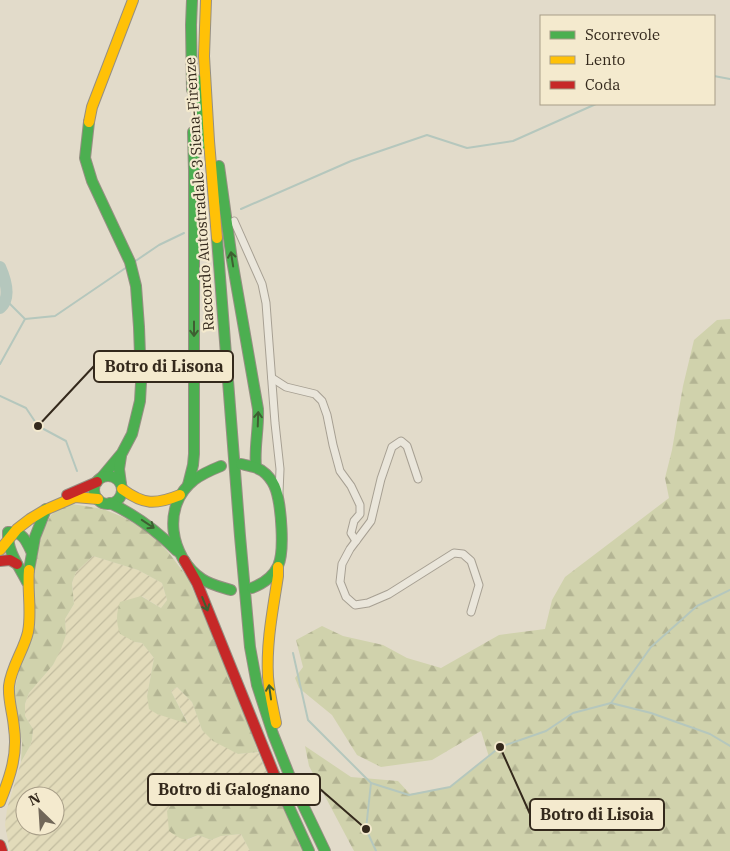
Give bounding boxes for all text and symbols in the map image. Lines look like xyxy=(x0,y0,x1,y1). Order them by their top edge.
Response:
legend xyxy=(540,15,715,105)
text: Scorrevole xyxy=(585,25,660,44)
text: Lento xyxy=(585,50,625,69)
street label: Raccordo Autostradale 3 Siena-Firenze xyxy=(180,56,218,332)
text: Coda xyxy=(585,75,621,94)
one-way arrow xyxy=(227,251,237,267)
one-way arrow xyxy=(189,320,199,336)
callout: Botro di Lisona xyxy=(94,351,233,382)
text: Botro di Lisona xyxy=(104,356,224,376)
one-way arrow xyxy=(253,411,263,428)
one-way arrow xyxy=(140,519,154,529)
one-way arrow xyxy=(202,596,211,611)
one-way arrow xyxy=(265,684,275,700)
callout: Botro di Galognano xyxy=(148,774,320,805)
text: Botro di Galognano xyxy=(158,779,310,799)
north arrow xyxy=(15,786,65,836)
text: N xyxy=(26,789,43,810)
callout: Botro di Lisoia xyxy=(530,799,664,830)
text: Botro di Lisoia xyxy=(540,804,654,824)

